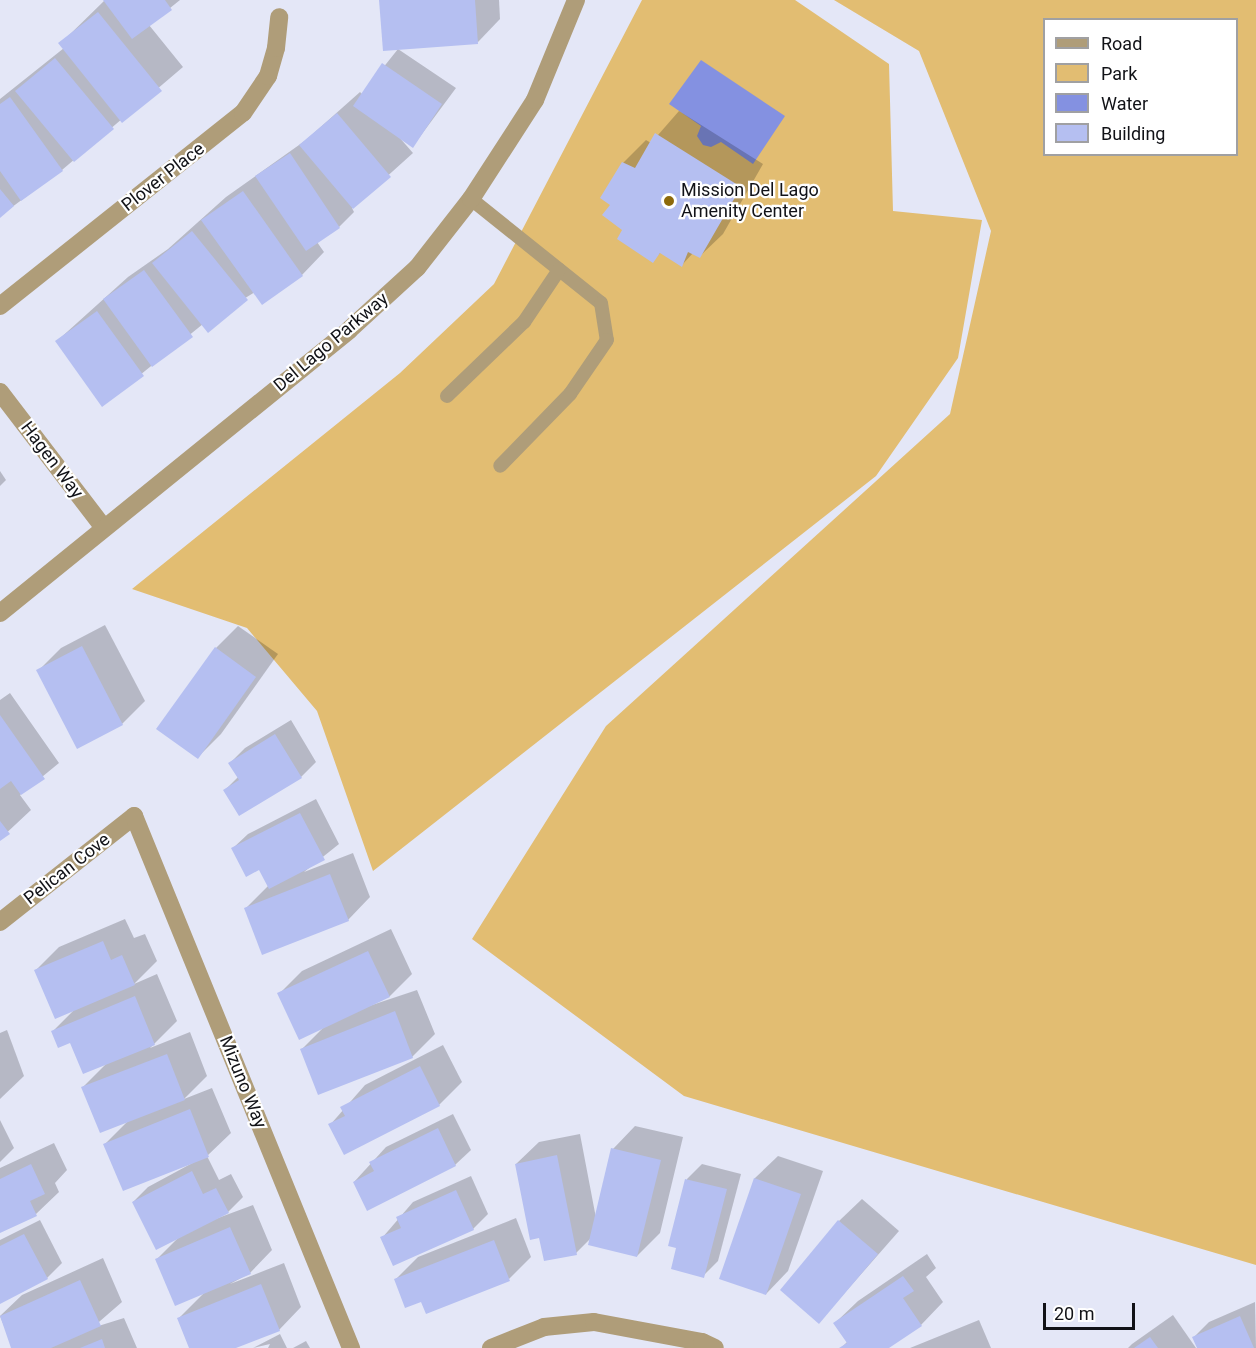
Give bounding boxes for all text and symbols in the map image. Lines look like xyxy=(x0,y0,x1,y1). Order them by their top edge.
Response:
legend xyxy=(1043,18,1238,156)
text: Road xyxy=(1101,33,1142,54)
text: Park xyxy=(1101,63,1137,84)
text: Water xyxy=(1101,93,1148,114)
text: Building xyxy=(1101,123,1165,144)
street label: Plover Place xyxy=(117,138,209,216)
place label: Mission Del Lago Amenity Center xyxy=(681,180,819,222)
marker: Mission Del Lago Amenity Center xyxy=(662,194,676,208)
street label: Del Lago Parkway xyxy=(269,288,393,396)
street label: Hagen Way xyxy=(16,417,88,503)
street label: Pelican Cove xyxy=(20,829,114,909)
street label: Mizuno Way xyxy=(215,1033,271,1131)
scale bar xyxy=(1046,1291,1138,1329)
text: 20 m xyxy=(1054,1303,1094,1324)

